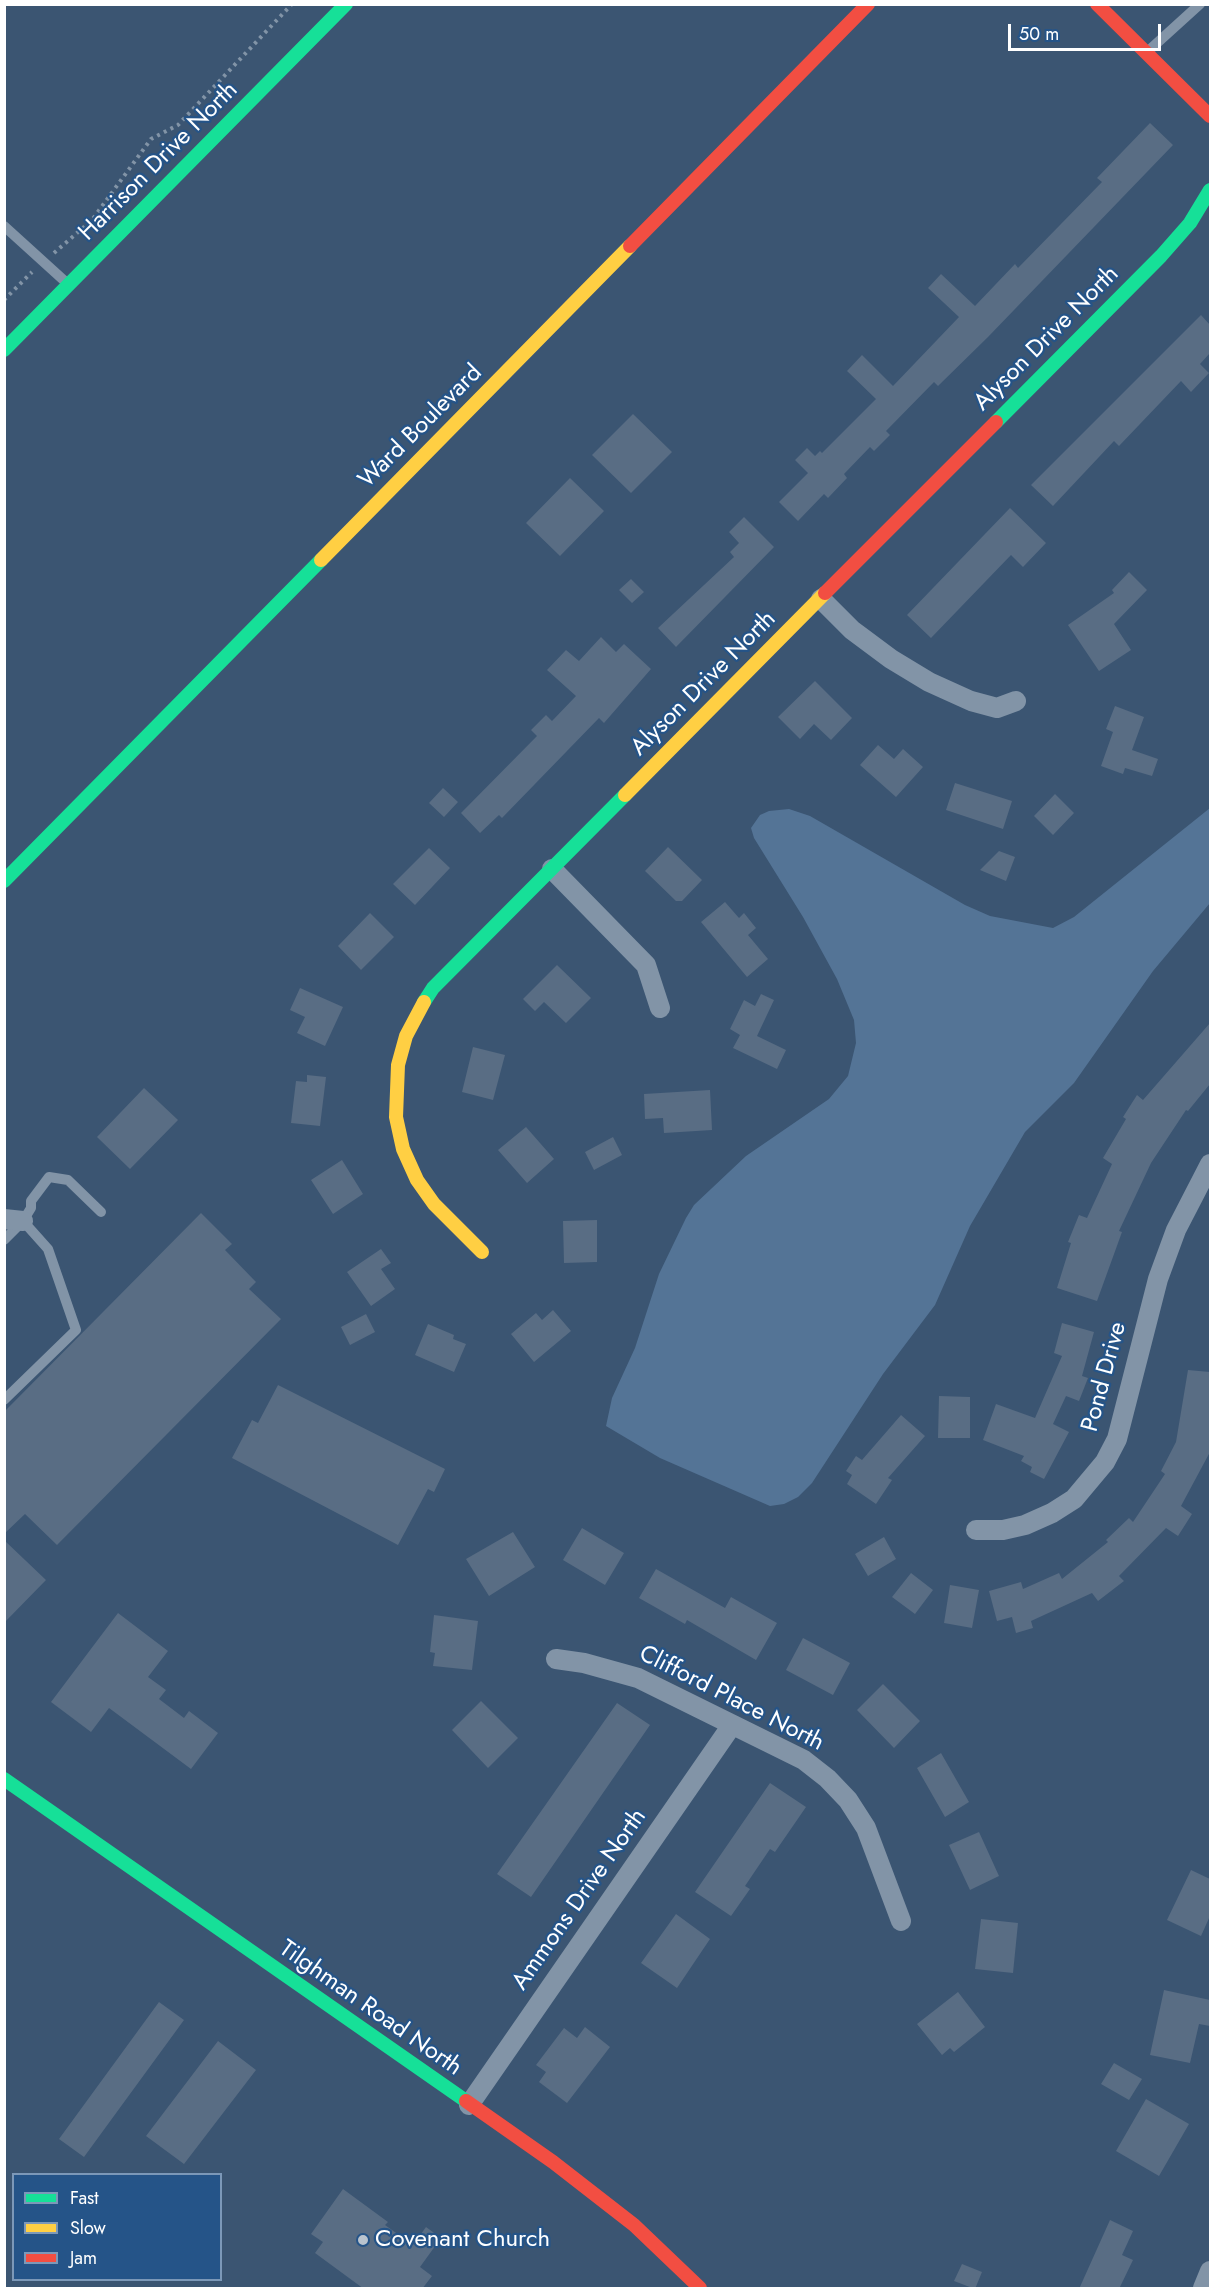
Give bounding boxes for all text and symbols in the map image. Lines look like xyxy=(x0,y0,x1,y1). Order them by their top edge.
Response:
scale bar xyxy=(1011,12,1164,50)
text: 50 m xyxy=(1019,21,1059,47)
street label: Harrison Drive North xyxy=(74,77,244,247)
street label: Alyson Drive North xyxy=(968,260,1126,418)
street label: Ward Boulevard xyxy=(353,359,489,495)
street label: Alyson Drive North xyxy=(625,605,783,763)
street label: Pond Drive xyxy=(1077,1319,1133,1435)
street label: Clifford Place North xyxy=(634,1640,828,1758)
street label: Ammons Drive North xyxy=(507,1804,653,1996)
street label: Tilghman Road North xyxy=(273,1935,467,2083)
legend xyxy=(12,2173,222,2281)
text: Fast xyxy=(70,2185,99,2211)
text: Slow xyxy=(70,2215,106,2241)
place label: Covenant Church xyxy=(375,2226,550,2254)
marker: Covenant Church xyxy=(356,2233,370,2247)
text: Jam xyxy=(70,2245,97,2271)

